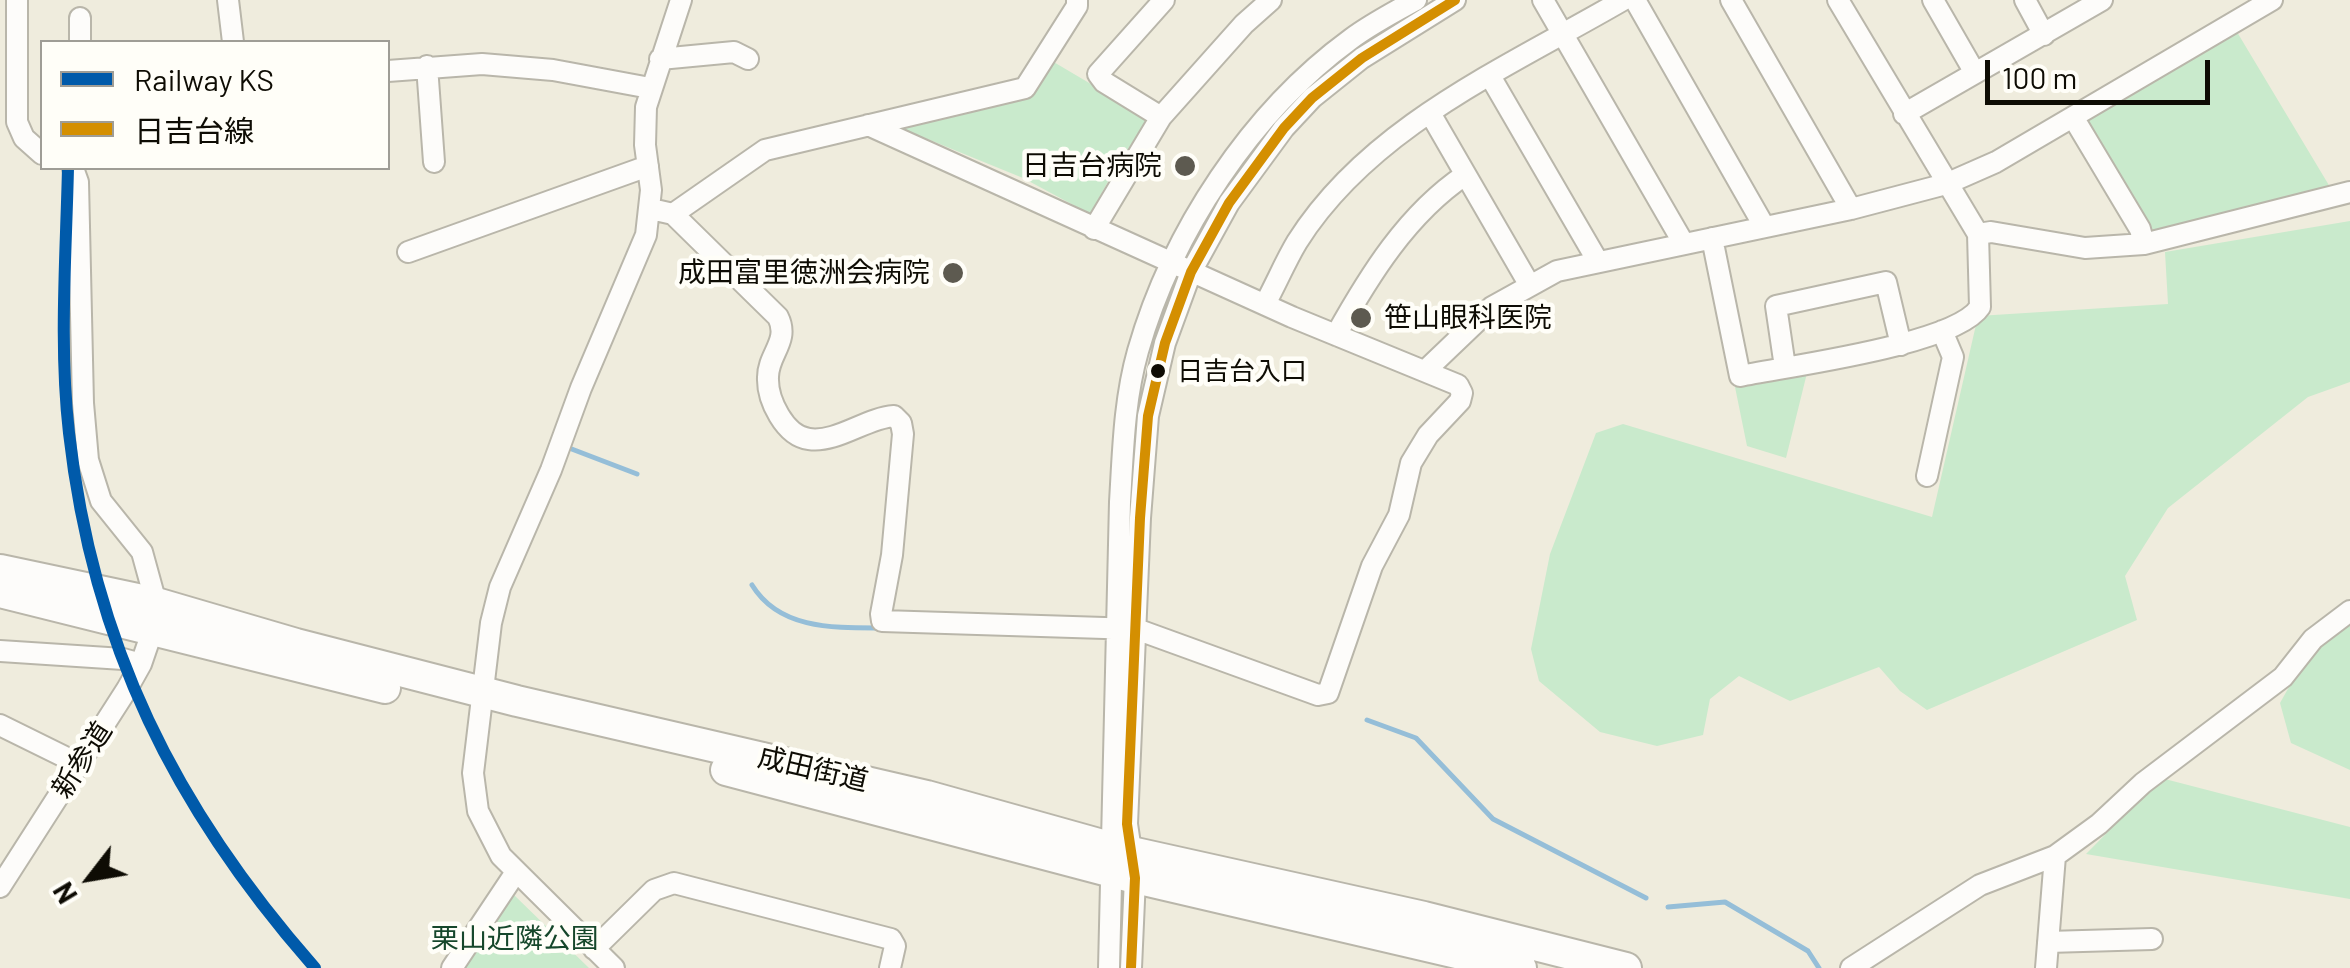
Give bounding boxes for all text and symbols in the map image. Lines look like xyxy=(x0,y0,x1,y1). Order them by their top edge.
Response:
legend xyxy=(40,40,390,170)
scale bar xyxy=(1990,40,2215,102)
text: 100 m xyxy=(2002,59,2077,95)
text: Railway KS xyxy=(134,61,274,97)
text: 日吉台線 xyxy=(134,112,254,148)
place label: 日吉台病院 xyxy=(1022,149,1162,183)
marker: 日吉台病院 xyxy=(1172,153,1198,179)
place label: 成田富里徳洲会病院 xyxy=(678,256,930,290)
marker: 成田富里徳洲会病院 xyxy=(940,260,966,286)
place label: 笹山眼科医院 xyxy=(1384,301,1552,335)
marker: 笹山眼科医院 xyxy=(1348,305,1374,331)
place label: 日吉台入口 xyxy=(1177,355,1307,387)
marker: 日吉台入口 xyxy=(1148,361,1168,381)
street label: 新参道 xyxy=(45,716,119,804)
street label: 成田街道 xyxy=(755,740,871,798)
north arrow xyxy=(40,828,140,928)
text: N xyxy=(45,877,84,910)
park label: 栗山近隣公園 xyxy=(431,922,599,956)

